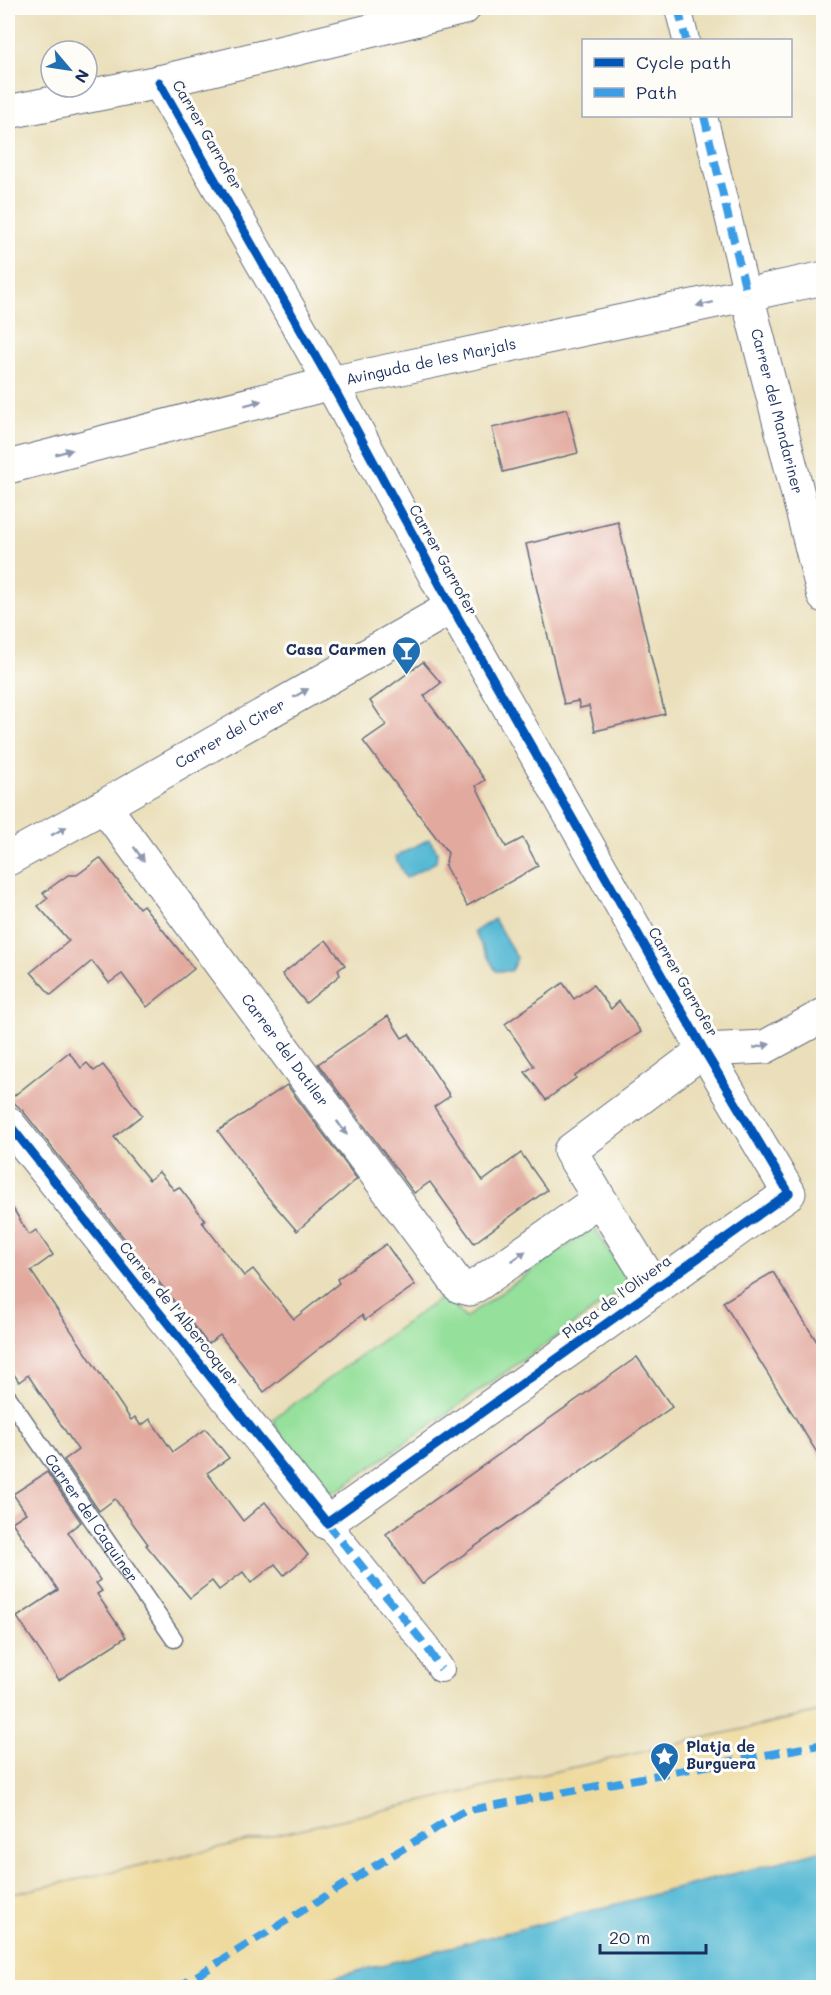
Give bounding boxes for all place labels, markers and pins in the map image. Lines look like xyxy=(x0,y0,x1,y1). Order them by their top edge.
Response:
bar icon: Casa Carmen xyxy=(391,634,423,676)
place label: Casa Carmen xyxy=(286,639,386,659)
place label: Platja de Burguera xyxy=(686,1736,756,1773)
place icon: Platja de Burguera xyxy=(649,1740,681,1782)

